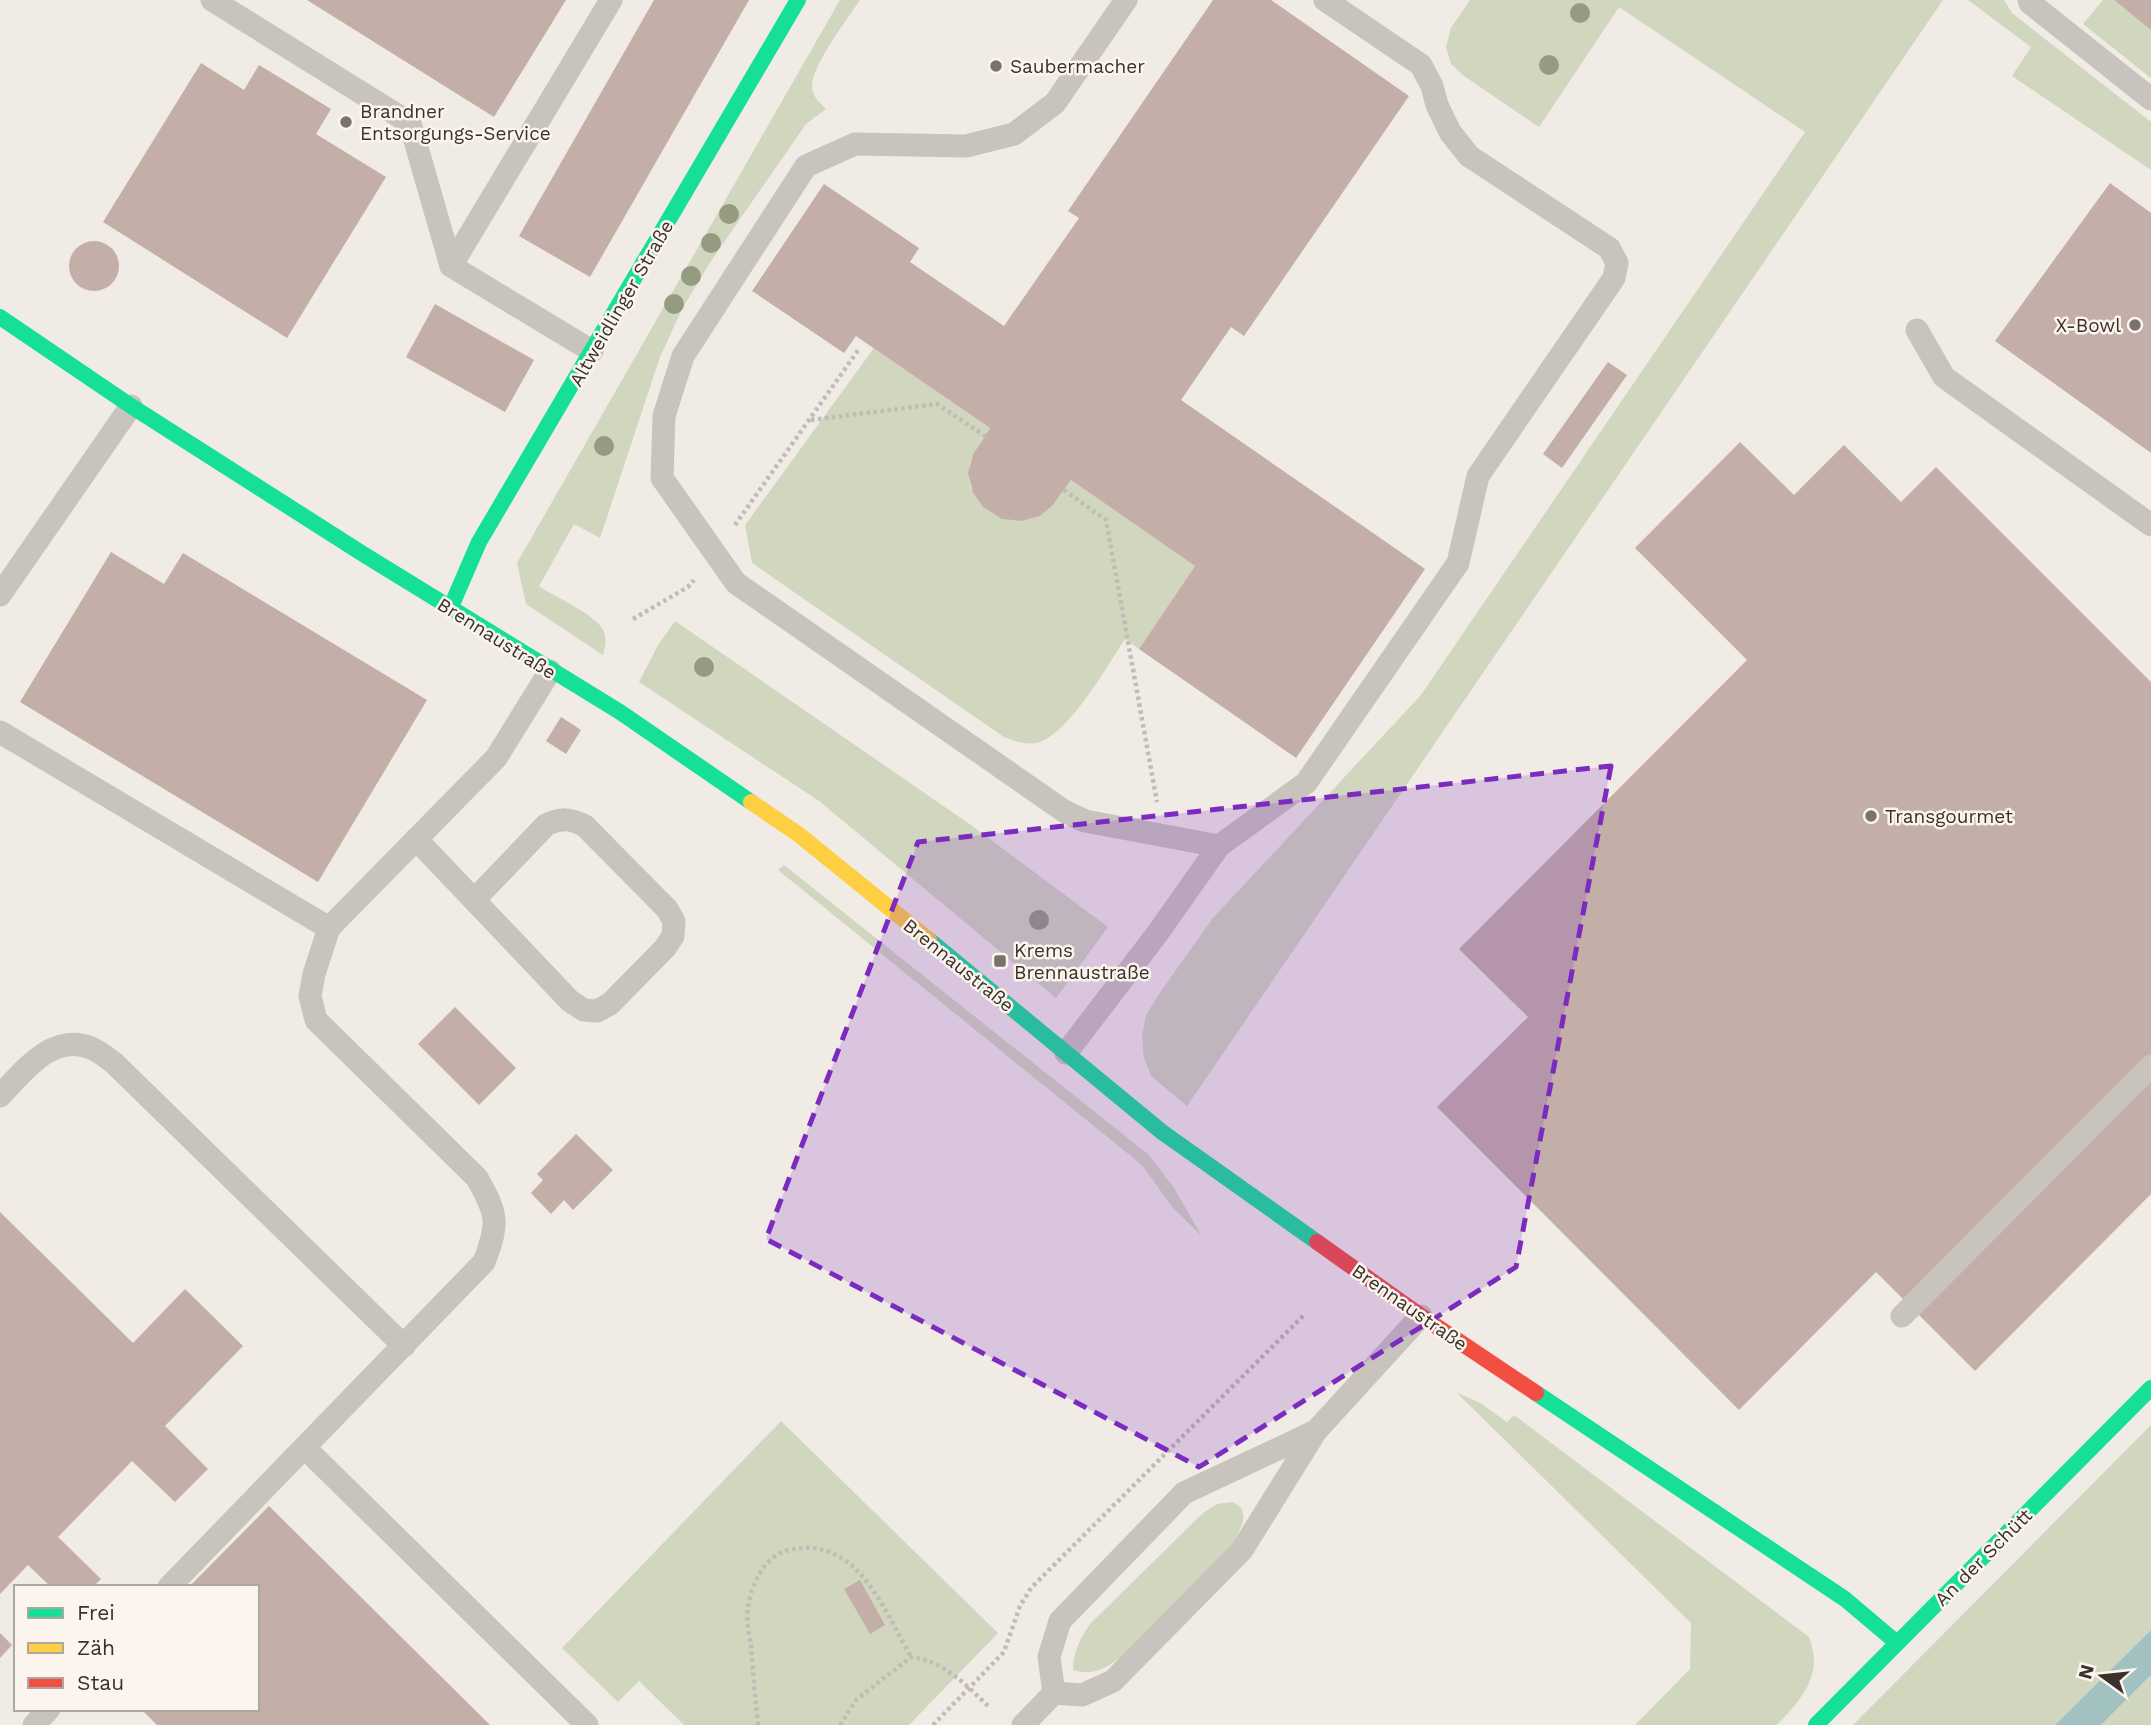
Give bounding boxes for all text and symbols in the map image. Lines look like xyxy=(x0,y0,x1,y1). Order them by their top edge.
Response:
place label: Saubermacher xyxy=(1010,55,1145,78)
marker: Saubermacher xyxy=(988,58,1004,74)
place label: Brandner Entsorgungs-Service xyxy=(360,100,551,145)
marker: Brandner Entsorgungs-Service xyxy=(338,114,354,130)
street label: Altweidlinger Straße xyxy=(564,216,678,390)
place label: X-Bowl xyxy=(2056,314,2121,337)
marker: X-Bowl xyxy=(2127,317,2143,333)
street label: Brennaustraße xyxy=(433,593,560,684)
place label: Transgourmet xyxy=(1885,805,2013,828)
marker: Transgourmet xyxy=(1863,808,1879,824)
street label: Brennaustraße xyxy=(899,914,1019,1017)
place label: Krems Brennaustraße xyxy=(1014,939,1150,984)
marker: Krems Brennaustraße xyxy=(992,953,1008,969)
street label: Brennaustraße xyxy=(1348,1259,1472,1356)
street label: An der Schütt xyxy=(1930,1504,2037,1611)
legend xyxy=(14,1585,259,1711)
text: Frei xyxy=(77,1600,115,1625)
text: Zäh xyxy=(77,1635,115,1660)
north arrow xyxy=(2067,1641,2137,1711)
text: N xyxy=(2073,1662,2099,1682)
text: Stau xyxy=(77,1670,124,1695)

